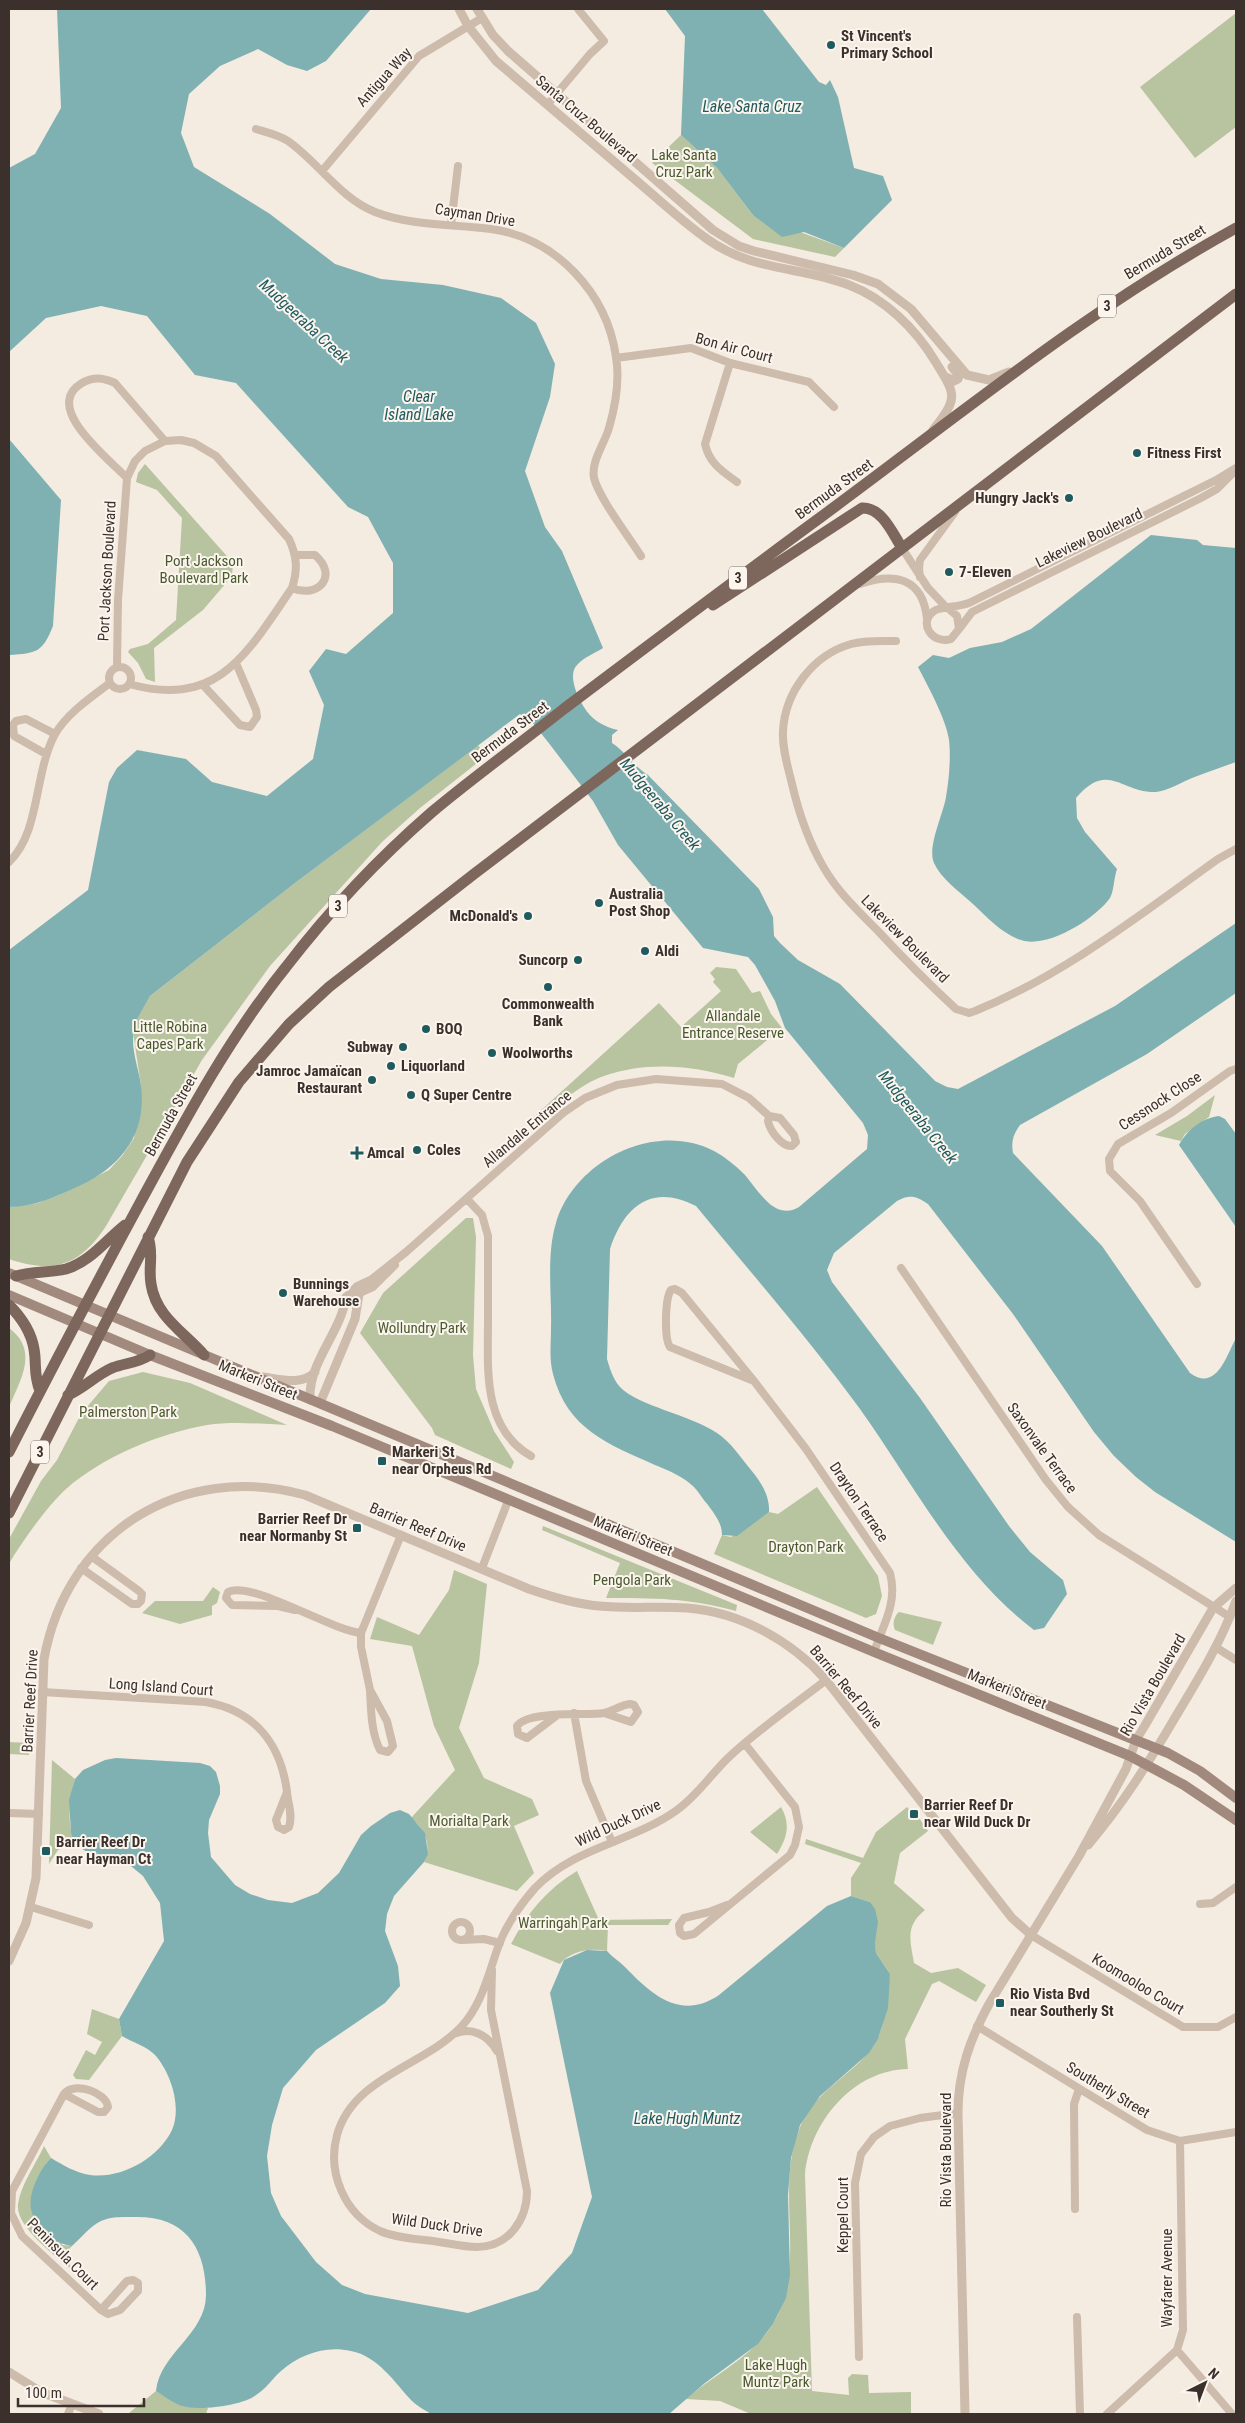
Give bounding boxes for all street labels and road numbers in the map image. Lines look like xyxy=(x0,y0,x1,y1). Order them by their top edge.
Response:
street label: Antigua Way xyxy=(353,44,415,110)
street label: Santa Cruz Boulevard xyxy=(532,71,640,167)
street label: Cayman Drive xyxy=(434,200,516,230)
street label: Bermuda Street xyxy=(1121,221,1209,283)
road number: 3 xyxy=(1098,294,1116,318)
street label: Bon Air Court xyxy=(693,329,775,367)
street label: Bermuda Street xyxy=(792,455,876,523)
street label: Port Jackson Boulevard xyxy=(94,500,120,642)
street label: Lakeview Boulevard xyxy=(1033,504,1145,572)
road number: 3 xyxy=(729,566,747,590)
street label: Bermuda Street xyxy=(468,697,552,767)
street label: Lakeview Boulevard xyxy=(857,891,953,987)
road number: 3 xyxy=(329,894,347,918)
street label: Cessnock Close xyxy=(1115,1068,1205,1134)
street label: Bermuda Street xyxy=(141,1071,201,1159)
street label: Allandale Entrance xyxy=(479,1087,575,1171)
street label: Markeri Street xyxy=(216,1356,300,1404)
street label: Saxonvale Terrace xyxy=(1003,1399,1081,1497)
road number: 3 xyxy=(31,1440,49,1464)
street label: Drayton Terrace xyxy=(826,1459,892,1545)
street label: Barrier Reef Drive xyxy=(367,1499,469,1555)
street label: Markeri Street xyxy=(591,1512,675,1560)
street label: Rio Vista Boulevard xyxy=(1116,1631,1190,1739)
street label: Barrier Reef Drive xyxy=(806,1642,886,1732)
street label: Barrier Reef Drive xyxy=(18,1649,42,1753)
street label: Markeri Street xyxy=(965,1665,1049,1713)
street label: Long Island Court xyxy=(108,1674,214,1700)
street label: Wild Duck Drive xyxy=(572,1795,664,1851)
street label: Koomooloo Court xyxy=(1089,1950,1187,2018)
street label: Southerly Street xyxy=(1063,2058,1153,2122)
street label: Rio Vista Boulevard xyxy=(937,2093,955,2207)
street label: Keppel Court xyxy=(834,2177,852,2253)
street label: Wild Duck Drive xyxy=(390,2210,484,2240)
street label: Peninsula Court xyxy=(23,2214,103,2294)
street label: Wayfarer Avenue xyxy=(1158,2228,1176,2328)

